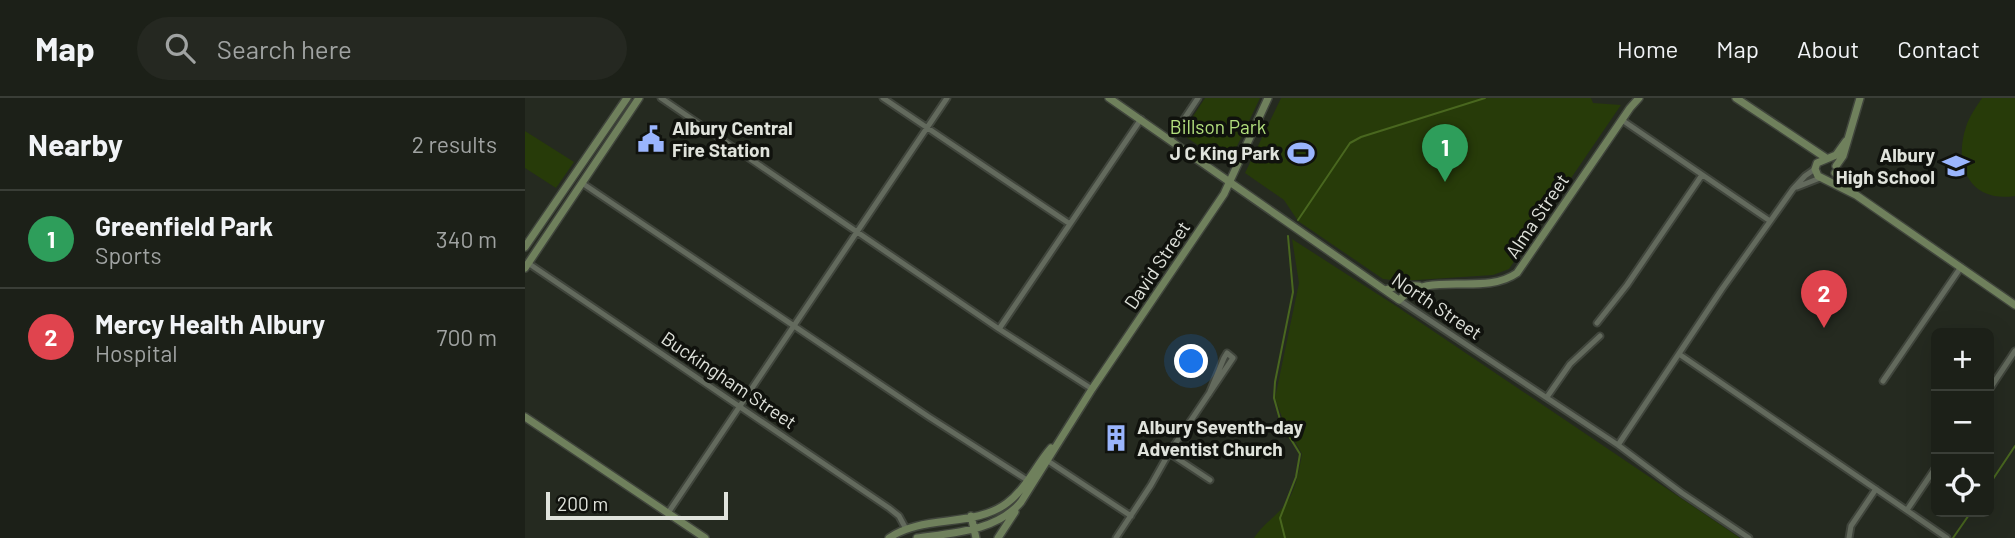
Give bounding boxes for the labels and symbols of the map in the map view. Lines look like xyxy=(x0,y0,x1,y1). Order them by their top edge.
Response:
park label: Billson Park xyxy=(1170,115,1266,138)
place label: Albury Central Fire Station xyxy=(672,116,793,161)
public building icon: Albury Central Fire Station xyxy=(636,124,666,154)
pin: 1 xyxy=(1422,124,1468,182)
sports icon: J C King Park xyxy=(1286,138,1316,168)
place label: J C King Park xyxy=(1170,141,1280,164)
place label: Albury High School xyxy=(1836,143,1935,188)
school or university icon: Albury High School xyxy=(1941,151,1971,181)
street label: Alma Street xyxy=(1500,169,1573,262)
street label: David Street xyxy=(1119,216,1194,313)
street label: North Street xyxy=(1388,267,1486,344)
pin: 2 xyxy=(1801,270,1847,328)
street label: Buckingham Street xyxy=(657,326,801,433)
your location xyxy=(1174,344,1208,378)
place label: Albury Seventh-day Adventist Church xyxy=(1137,415,1303,460)
building icon: Albury Seventh-day Adventist Church xyxy=(1101,423,1131,453)
scale bar xyxy=(546,489,728,521)

